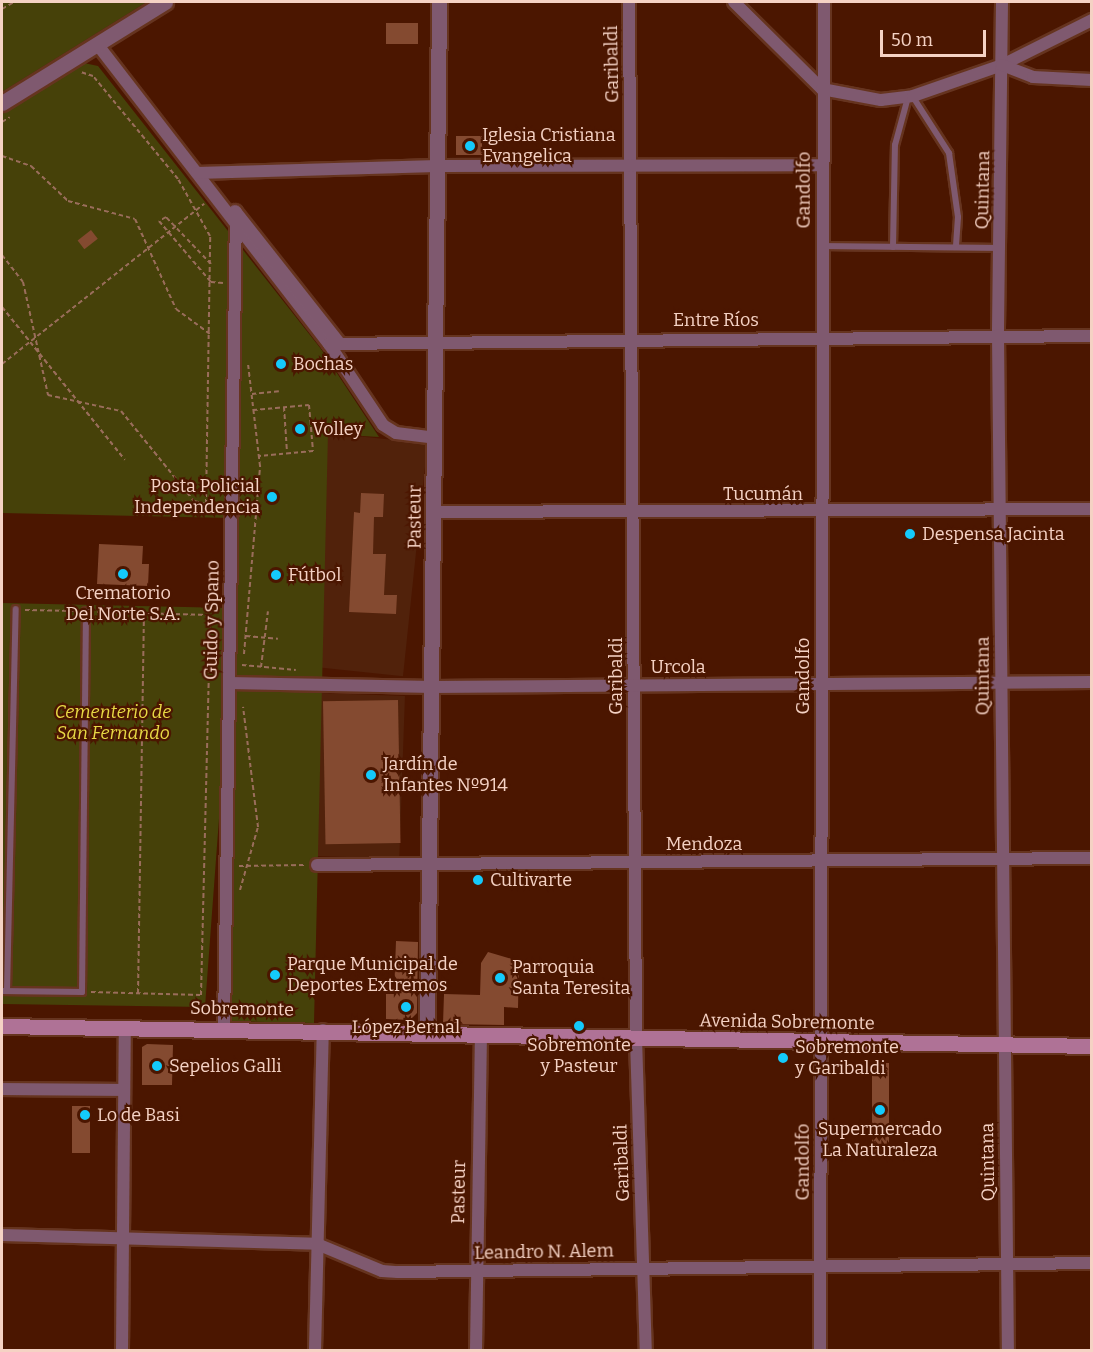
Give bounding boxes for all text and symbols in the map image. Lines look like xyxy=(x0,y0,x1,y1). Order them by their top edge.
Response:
scale bar xyxy=(883,18,990,56)
street label: Garibaldi xyxy=(601,25,623,103)
text: 50 m xyxy=(891,29,933,51)
place label: Iglesia Cristiana Evangelica xyxy=(482,125,616,168)
marker: Iglesia Cristiana Evangelica xyxy=(463,139,477,153)
street label: Quintana xyxy=(972,150,994,230)
street label: Gandolfo xyxy=(793,152,815,228)
street label: Entre Ríos xyxy=(673,309,759,331)
place label: Bochas xyxy=(293,353,353,375)
marker: Bochas xyxy=(274,357,288,371)
place label: Volley xyxy=(312,418,363,440)
marker: Volley xyxy=(293,422,307,436)
place label: Posta Policial Independencia xyxy=(134,476,260,518)
street label: Tucumán xyxy=(723,483,803,505)
street label: Pasteur xyxy=(404,485,426,549)
marker: Posta Policial Independencia xyxy=(265,490,279,504)
place label: Despensa Jacinta xyxy=(922,523,1065,545)
marker: Despensa Jacinta xyxy=(903,527,917,541)
street label: Guido y Spano xyxy=(200,560,224,680)
place label: Fútbol xyxy=(288,564,341,586)
marker: Crematorio Del Norte S.A. xyxy=(116,567,130,581)
marker: Fútbol xyxy=(269,568,283,582)
place label: Crematorio Del Norte S.A. xyxy=(66,583,180,626)
street label: Garibaldi xyxy=(605,637,627,715)
street label: Quintana xyxy=(972,637,994,715)
street label: Gandolfo xyxy=(792,638,814,714)
street label: Urcola xyxy=(650,656,706,678)
park label: Cementerio de San Fernando xyxy=(55,702,171,744)
place label: Jardín de Infantes Nº914 xyxy=(383,754,508,796)
marker: Jardín de Infantes Nº914 xyxy=(364,768,378,782)
street label: Mendoza xyxy=(666,833,742,855)
place label: Cultivarte xyxy=(490,869,572,891)
marker: Cultivarte xyxy=(471,873,485,887)
place label: Parque Municipal de Deportes Extremos xyxy=(287,954,458,996)
place label: Parroquia Santa Teresita xyxy=(512,957,630,1000)
marker: Parque Municipal de Deportes Extremos xyxy=(268,968,282,982)
marker: Parroquia Santa Teresita xyxy=(493,971,507,985)
street label: Sobremonte xyxy=(190,997,294,1021)
marker: López Bernal xyxy=(399,1000,413,1014)
street label: Avenida Sobremonte xyxy=(699,1010,875,1034)
place label: López Bernal xyxy=(352,1016,460,1038)
marker: Sobremonte y Pasteur xyxy=(572,1019,586,1033)
place label: Sobremonte y Pasteur xyxy=(527,1035,631,1078)
place label: Sobremonte y Garibaldi xyxy=(795,1037,899,1080)
marker: Sobremonte y Garibaldi xyxy=(776,1051,790,1065)
place label: Sepelios Galli xyxy=(169,1055,282,1077)
marker: Sepelios Galli xyxy=(150,1059,164,1073)
marker: Supermercado La Naturaleza xyxy=(873,1103,887,1117)
place label: Lo de Basi xyxy=(97,1104,180,1126)
marker: Lo de Basi xyxy=(78,1108,92,1122)
place label: Supermercado La Naturaleza xyxy=(818,1119,942,1162)
street label: Quintana xyxy=(977,1122,999,1202)
street label: Garibaldi xyxy=(610,1124,634,1202)
street label: Gandolfo xyxy=(792,1124,814,1200)
street label: Pasteur xyxy=(448,1160,470,1224)
street label: Leandro N. Alem xyxy=(474,1240,614,1264)

